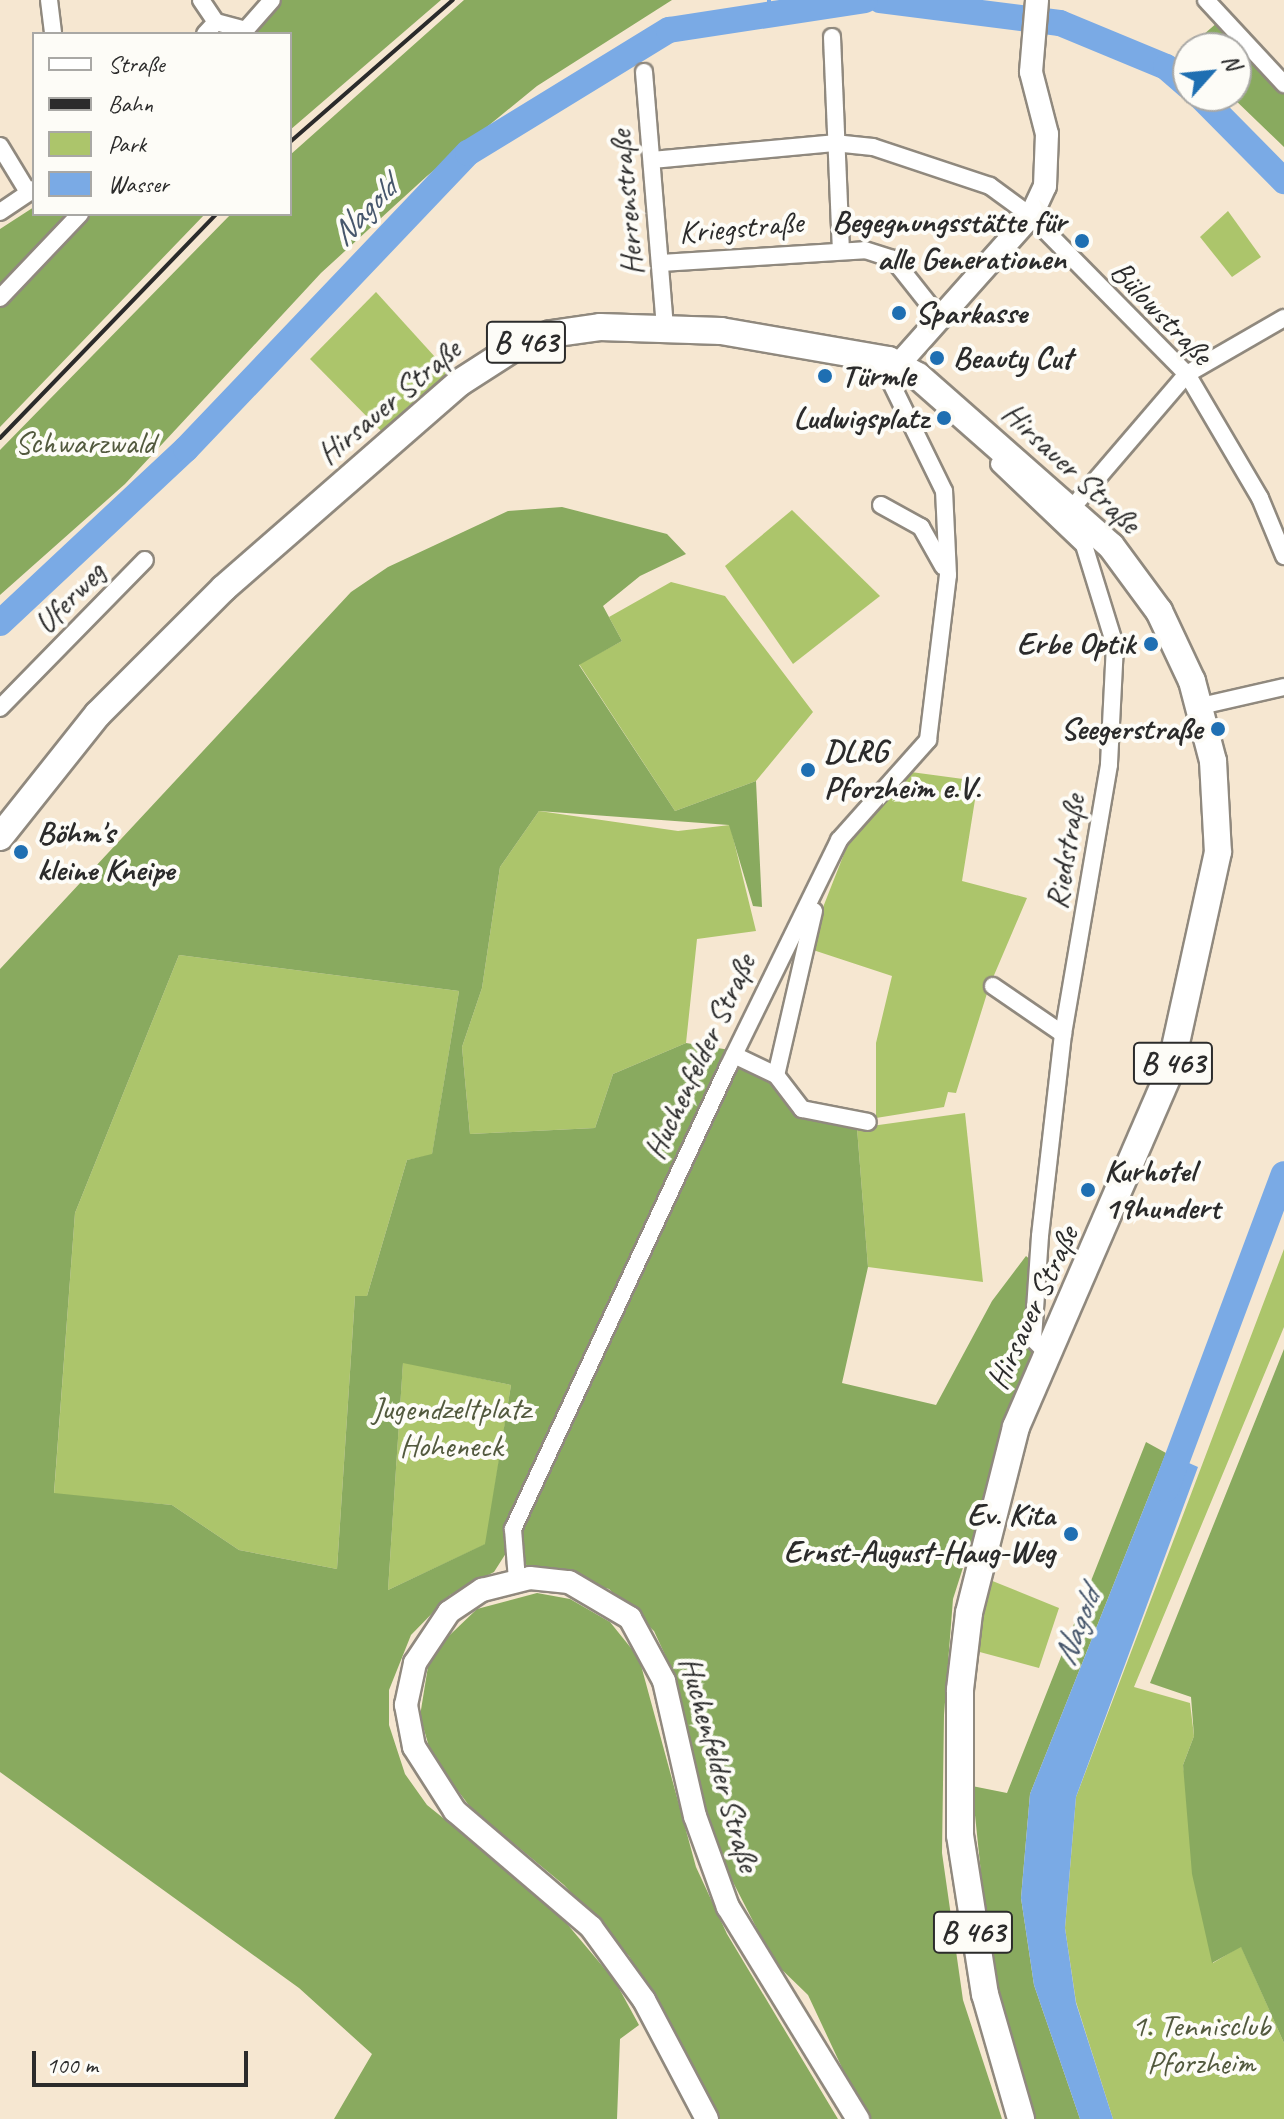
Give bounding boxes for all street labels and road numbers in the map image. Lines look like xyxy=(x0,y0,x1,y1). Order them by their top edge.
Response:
street label: Herrenstraße xyxy=(602,129,652,277)
street label: Kriegstraße xyxy=(677,203,805,253)
street label: Bülowstraße xyxy=(1102,253,1220,373)
road number: B 463 xyxy=(484,316,568,368)
street label: Hirsauer Straße xyxy=(309,331,469,473)
street label: Hirsauer Straße xyxy=(993,394,1149,542)
street label: Uferweg xyxy=(26,554,114,642)
street label: Riedstraße xyxy=(1038,792,1094,912)
street label: Huchenfelder Straße xyxy=(635,948,765,1166)
road number: B 463 xyxy=(1131,1037,1215,1089)
street label: Hirsauer Straße xyxy=(978,1220,1088,1396)
street label: Huchenfelder Straße xyxy=(670,1651,768,1877)
road number: B 463 xyxy=(931,1906,1015,1958)

